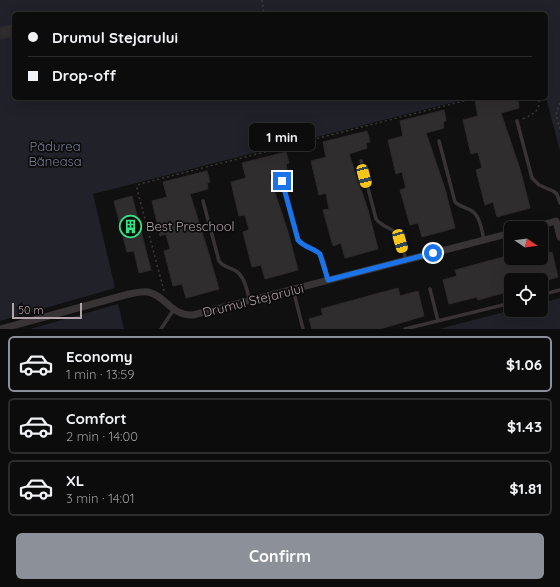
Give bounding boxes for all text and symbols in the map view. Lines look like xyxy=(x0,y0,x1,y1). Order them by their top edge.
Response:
text: Drumul Stejarului xyxy=(52,28,178,47)
text: Drop-off xyxy=(52,66,116,85)
callout: 1 min xyxy=(249,123,315,151)
text: 1 min xyxy=(266,129,298,145)
park label: Pădurea Băneasa xyxy=(28,138,82,169)
car xyxy=(355,163,373,189)
route end xyxy=(273,172,291,190)
building icon: Best Preschool xyxy=(117,213,143,239)
place label: Best Preschool xyxy=(146,218,235,234)
north arrow xyxy=(504,221,548,265)
map controls xyxy=(504,221,548,317)
car xyxy=(391,228,409,254)
route start xyxy=(424,244,442,262)
button: locate xyxy=(504,273,548,317)
street label: Drumul Stejarului xyxy=(201,280,305,320)
scale bar xyxy=(12,301,82,320)
text: 50 m xyxy=(18,303,44,317)
icon: car xyxy=(18,346,54,382)
text: Economy xyxy=(66,347,133,366)
text: $1.06 xyxy=(506,355,542,374)
text: 1 min · 13:59 xyxy=(66,366,135,382)
icon: car xyxy=(18,408,54,444)
text: Comfort xyxy=(66,409,127,428)
text: $1.43 xyxy=(507,417,542,436)
text: 2 min · 14:00 xyxy=(66,428,138,444)
icon: car xyxy=(18,470,54,506)
text: XL xyxy=(66,471,84,490)
text: $1.81 xyxy=(509,479,542,498)
text: 3 min · 14:01 xyxy=(66,490,135,506)
button: Confirm xyxy=(16,533,544,579)

